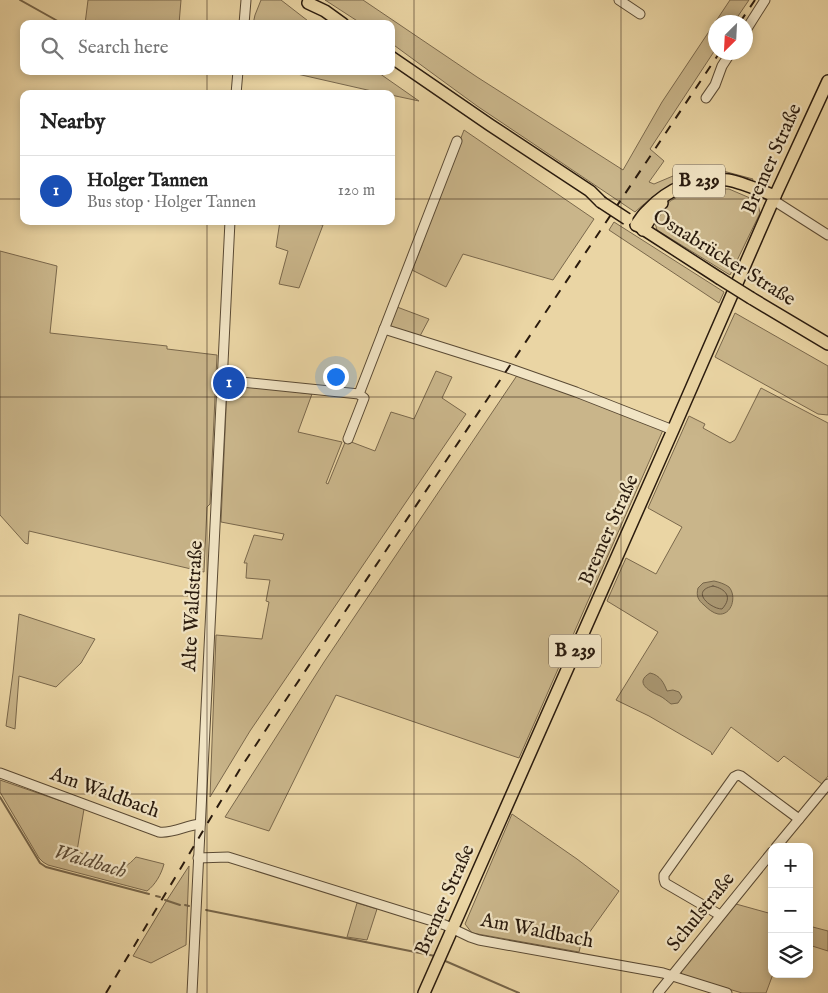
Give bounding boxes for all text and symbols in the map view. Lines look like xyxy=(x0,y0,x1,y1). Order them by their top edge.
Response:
north arrow xyxy=(708,15,753,60)
search box xyxy=(20,20,395,75)
icon: search xyxy=(38,34,66,62)
text: Search here xyxy=(78,36,169,60)
street label: Bremer Straße xyxy=(736,100,808,218)
text: Nearby xyxy=(40,109,105,136)
road number: B 239 xyxy=(673,165,725,198)
text: Holger Tannen xyxy=(87,169,208,193)
text: 1 xyxy=(53,181,59,201)
text: 120 m xyxy=(338,181,375,201)
text: Bus stop · Holger Tannen xyxy=(87,193,256,213)
street label: Osnabrücker Straße xyxy=(648,204,800,312)
pin: 1 xyxy=(213,364,245,402)
your location xyxy=(323,364,349,390)
street label: Bremer Straße xyxy=(573,471,645,589)
street label: Alte Waldstraße xyxy=(177,540,209,673)
road number: B 239 xyxy=(549,634,601,668)
street label: Am Waldbach xyxy=(46,761,163,824)
water label: Waldbach xyxy=(50,839,130,885)
street label: Bremer Straße xyxy=(409,841,481,959)
map controls xyxy=(768,843,813,978)
button: + xyxy=(768,843,813,888)
street label: Schulstraße xyxy=(662,867,740,957)
button: − xyxy=(768,888,813,933)
street label: Am Waldbach xyxy=(477,908,596,954)
button: layers xyxy=(768,933,813,978)

